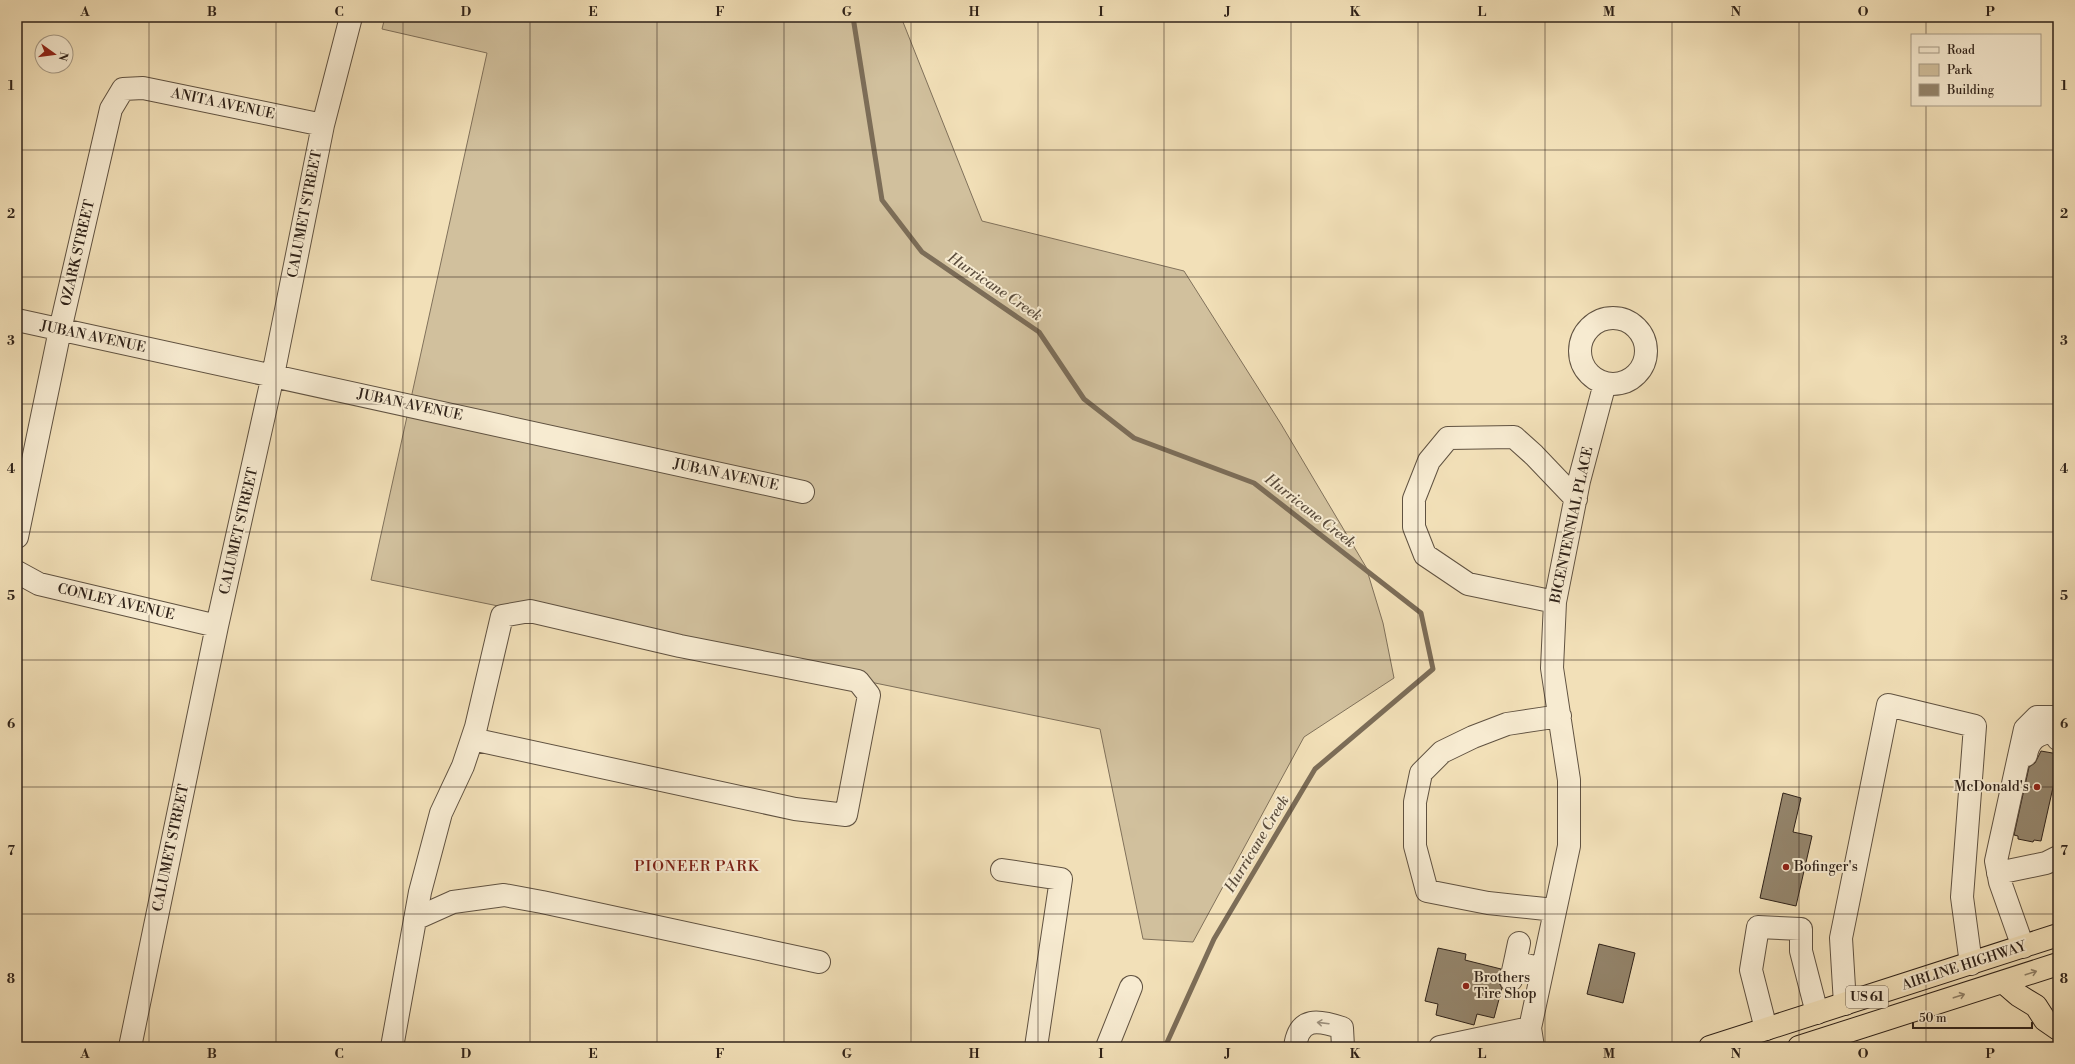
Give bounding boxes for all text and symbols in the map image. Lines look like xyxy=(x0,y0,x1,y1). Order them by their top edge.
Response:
text: A xyxy=(79,4,90,20)
text: B xyxy=(207,4,217,20)
text: C xyxy=(334,4,344,20)
text: D xyxy=(461,4,471,20)
text: E xyxy=(588,4,598,20)
text: F xyxy=(715,4,725,20)
text: G xyxy=(842,4,853,20)
text: H xyxy=(969,4,980,20)
text: I xyxy=(1098,4,1104,20)
text: J xyxy=(1223,4,1231,20)
text: K xyxy=(1350,4,1361,20)
text: L xyxy=(1478,4,1487,20)
text: M xyxy=(1603,4,1615,20)
text: N xyxy=(1731,4,1742,20)
text: O xyxy=(1858,4,1869,20)
text: P xyxy=(1985,4,1995,20)
north arrow xyxy=(34,34,74,74)
legend xyxy=(1911,34,2041,106)
text: Road xyxy=(1947,43,1975,58)
text: N xyxy=(55,50,71,62)
text: Park xyxy=(1947,63,1973,78)
text: 1 xyxy=(8,78,15,94)
text: 1 xyxy=(2061,78,2068,94)
text: Building xyxy=(1946,83,1995,98)
street label: ANITA AVENUE xyxy=(169,84,276,124)
street label: CALUMET STREET xyxy=(284,148,326,279)
street label: OZARK STREET xyxy=(57,198,99,308)
text: 2 xyxy=(7,206,15,222)
text: 2 xyxy=(2060,206,2068,222)
water label: Hurricane Creek xyxy=(943,248,1046,326)
street label: JUBAN AVENUE xyxy=(38,317,147,357)
text: 3 xyxy=(7,333,15,349)
text: 3 xyxy=(2060,333,2068,349)
street label: JUBAN AVENUE xyxy=(355,385,464,425)
street label: BICENTENNIAL PLACE xyxy=(1546,445,1597,606)
street label: JUBAN AVENUE xyxy=(671,455,780,495)
text: 4 xyxy=(7,461,16,477)
text: 4 xyxy=(2060,461,2069,477)
street label: CALUMET STREET xyxy=(216,466,262,596)
water label: Hurricane Creek xyxy=(1260,469,1359,552)
street label: CONLEY AVENUE xyxy=(56,580,176,624)
text: 5 xyxy=(7,588,15,604)
text: 5 xyxy=(2060,588,2068,604)
text: 6 xyxy=(7,716,15,732)
text: 6 xyxy=(2060,716,2068,732)
place label: McDonald's xyxy=(1954,778,2029,796)
marker: McDonald's xyxy=(2032,782,2042,792)
street label: CALUMET STREET xyxy=(149,783,193,913)
water label: Hurricane Creek xyxy=(1220,792,1294,897)
text: 7 xyxy=(7,843,15,859)
text: 7 xyxy=(2060,843,2068,859)
district label: PIONEER PARK xyxy=(634,857,760,876)
place label: Bofinger's xyxy=(1793,858,1858,876)
marker: Bofinger's xyxy=(1781,862,1791,872)
street label: AIRLINE HIGHWAY xyxy=(1898,937,2029,995)
place label: Brothers Tire Shop xyxy=(1473,969,1537,1003)
one-way arrow xyxy=(2024,969,2037,976)
text: 8 xyxy=(7,971,15,987)
text: 8 xyxy=(2060,971,2068,987)
marker: Brothers Tire Shop xyxy=(1461,981,1471,991)
road number: US 61 xyxy=(1846,986,1888,1008)
one-way arrow xyxy=(1953,992,1966,999)
scale bar xyxy=(1913,1004,2032,1030)
text: 50 m xyxy=(1919,1011,1947,1026)
one-way arrow xyxy=(1316,1019,1329,1027)
text: A xyxy=(79,1046,90,1062)
text: B xyxy=(207,1046,217,1062)
text: C xyxy=(334,1046,344,1062)
text: D xyxy=(461,1046,471,1062)
text: E xyxy=(588,1046,598,1062)
text: F xyxy=(715,1046,725,1062)
text: G xyxy=(842,1046,853,1062)
text: H xyxy=(969,1046,980,1062)
text: I xyxy=(1098,1046,1104,1062)
text: J xyxy=(1223,1046,1231,1062)
text: K xyxy=(1350,1046,1361,1062)
text: L xyxy=(1478,1046,1487,1062)
text: M xyxy=(1603,1046,1615,1062)
text: N xyxy=(1731,1046,1742,1062)
text: O xyxy=(1858,1046,1869,1062)
text: P xyxy=(1985,1046,1995,1062)

